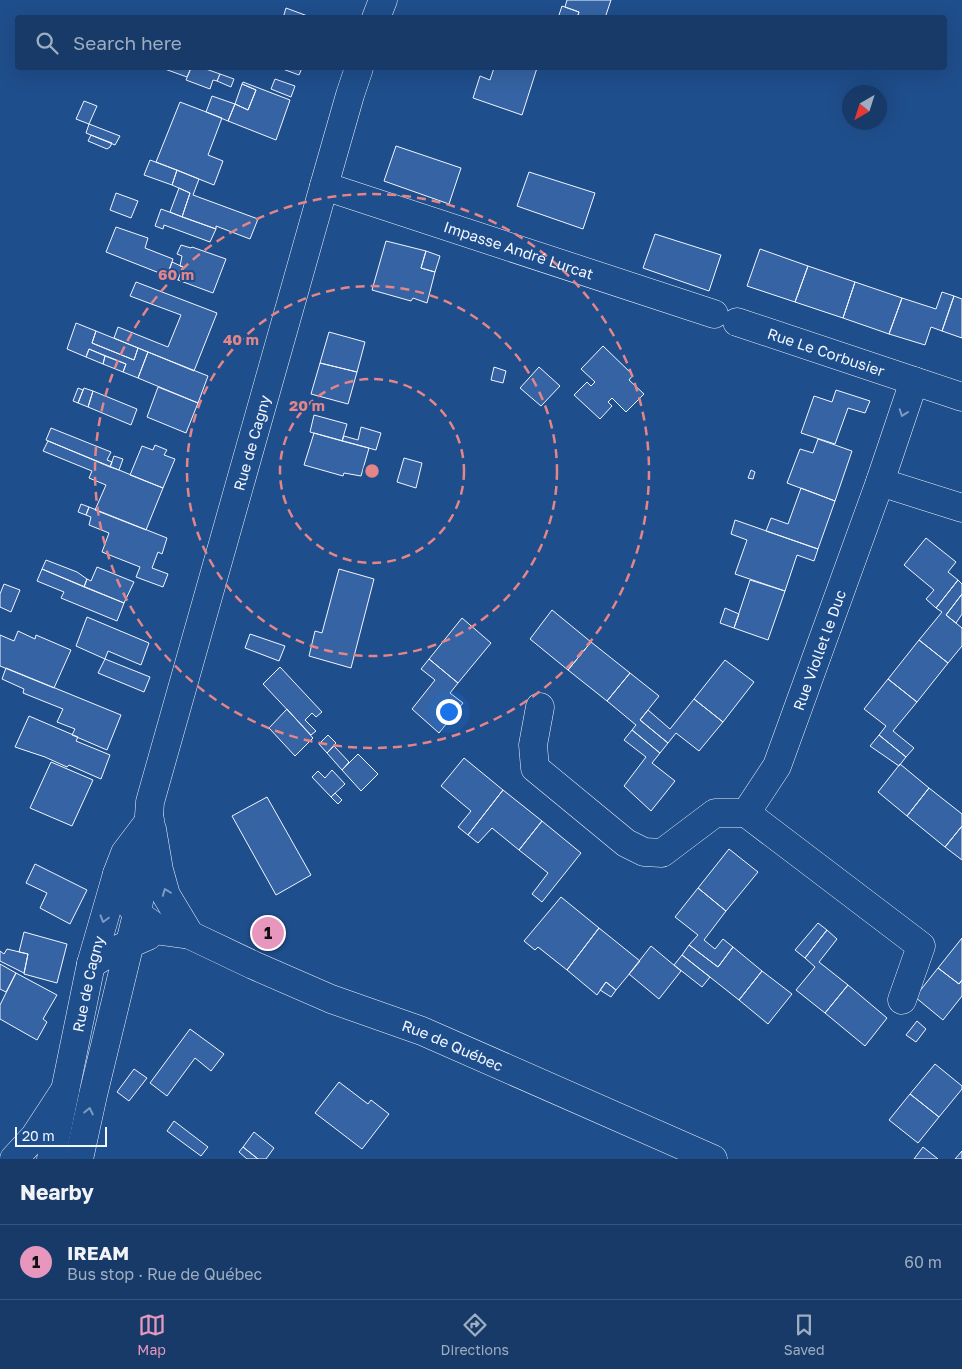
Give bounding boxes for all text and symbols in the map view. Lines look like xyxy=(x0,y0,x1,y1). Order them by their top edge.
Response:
search box xyxy=(15,15,947,70)
icon: search xyxy=(33,29,61,57)
text: Search here xyxy=(73,31,182,54)
north arrow xyxy=(842,85,887,130)
street label: Impasse André Lurcat xyxy=(442,217,596,283)
text: 60 m xyxy=(158,265,194,283)
street label: Rue Le Corbusier xyxy=(765,324,887,380)
text: 40 m xyxy=(223,330,259,348)
street label: Rue de Cagny xyxy=(229,392,274,493)
text: 20 m xyxy=(289,396,325,414)
one-way arrow xyxy=(899,408,909,417)
centre of rings xyxy=(363,462,381,480)
street label: Rue Viollet le Duc xyxy=(789,587,849,713)
your location xyxy=(436,699,462,725)
one-way arrow xyxy=(162,888,172,897)
pin: 1 xyxy=(252,914,284,952)
one-way arrow xyxy=(100,915,110,923)
street label: Rue de Cagny xyxy=(68,933,108,1034)
street label: Rue de Québec xyxy=(400,1016,506,1075)
one-way arrow xyxy=(83,1107,94,1116)
scale bar xyxy=(15,1124,108,1147)
text: 20 m xyxy=(22,1127,55,1144)
text: Nearby xyxy=(20,1179,94,1205)
text: IREAM xyxy=(67,1241,129,1264)
text: 1 xyxy=(32,1252,40,1272)
text: 60 m xyxy=(904,1252,942,1272)
text: Bus stop · Rue de Québec xyxy=(67,1264,262,1284)
tab: Map xyxy=(137,1311,166,1358)
tab: Directions xyxy=(441,1311,509,1358)
tab: Saved xyxy=(784,1311,825,1358)

